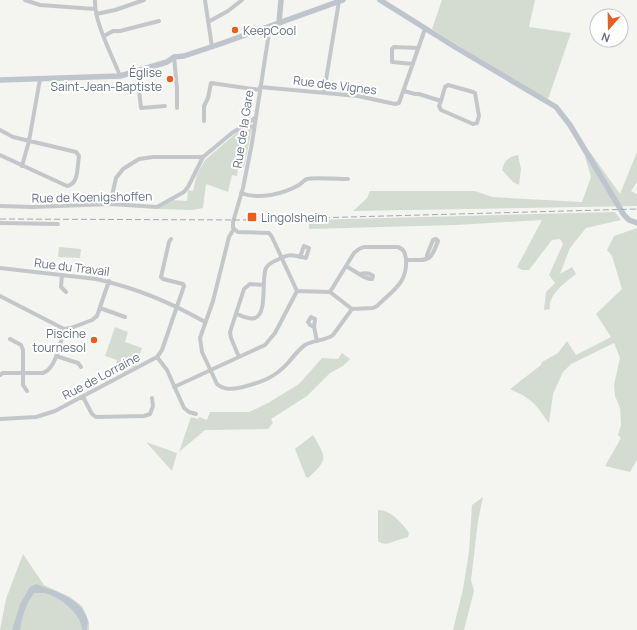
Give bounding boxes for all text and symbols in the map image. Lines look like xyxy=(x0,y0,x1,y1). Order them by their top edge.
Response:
north arrow xyxy=(589,8,629,48)
place label: KeepCool xyxy=(243,22,296,39)
marker: KeepCool xyxy=(230,25,240,35)
text: N xyxy=(599,29,612,46)
place label: Église Saint-Jean-Baptiste xyxy=(51,64,162,95)
street label: Rue des Vignes xyxy=(292,71,378,99)
marker: Église Saint-Jean-Baptiste xyxy=(165,74,175,84)
street label: Rue de la Gare xyxy=(228,89,258,169)
street label: Rue de Koenigshoffen xyxy=(32,187,152,207)
place label: Lingolsheim xyxy=(261,209,327,226)
marker: Lingolsheim xyxy=(246,211,258,223)
street label: Rue du Travail xyxy=(33,254,111,280)
place label: Piscine tournesol xyxy=(33,325,86,356)
marker: Piscine tournesol xyxy=(89,335,99,345)
street label: Rue de Lorraine xyxy=(59,348,143,404)

